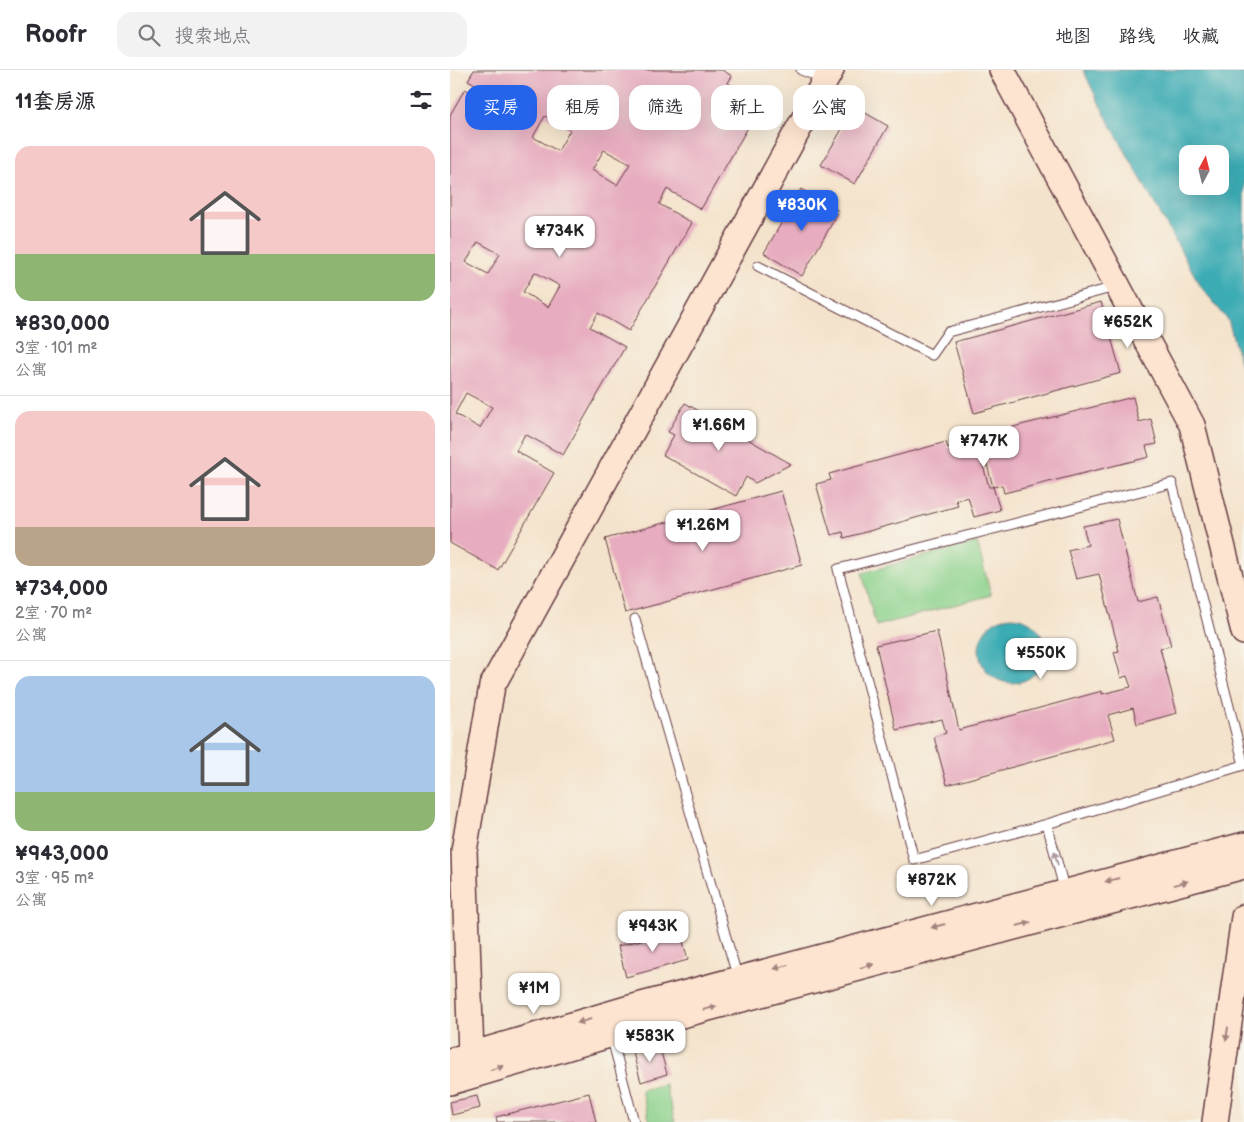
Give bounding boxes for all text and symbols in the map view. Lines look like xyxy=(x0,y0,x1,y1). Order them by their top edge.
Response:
search box xyxy=(117,12,467,57)
text: Roofr xyxy=(25,20,87,49)
icon: search xyxy=(135,21,163,49)
text: 搜索地点 xyxy=(175,25,251,48)
text: 地图 xyxy=(1055,26,1091,47)
text: 路线 xyxy=(1119,26,1155,47)
text: 收藏 xyxy=(1183,26,1219,47)
chip: 买房 xyxy=(465,85,537,130)
chip: 租房 xyxy=(547,85,619,130)
chip: 筛选 xyxy=(629,85,701,130)
chip: 新上 xyxy=(711,85,783,130)
chip: 公寓 xyxy=(793,85,865,130)
icon: filters xyxy=(407,86,435,114)
text: 11套房源 xyxy=(15,89,96,114)
north arrow xyxy=(1179,145,1229,195)
map controls xyxy=(1179,145,1229,195)
icon: home xyxy=(180,178,270,268)
pin: ¥830K xyxy=(767,190,837,232)
text: ¥830K xyxy=(777,196,827,215)
pin: ¥734K xyxy=(525,216,595,258)
text: ¥734K xyxy=(536,222,584,241)
pin: ¥652K xyxy=(1093,306,1163,349)
text: ¥830,000 xyxy=(15,311,110,336)
text: ¥652K xyxy=(1103,313,1153,332)
text: 3室 · 101 m² xyxy=(15,339,98,358)
text: 公寓 xyxy=(15,361,47,380)
pin: ¥1.66M xyxy=(678,410,760,452)
text: ¥1.66M xyxy=(692,416,746,435)
pin: ¥747K xyxy=(949,426,1019,468)
text: ¥747K xyxy=(960,432,1008,451)
icon: home xyxy=(180,444,270,534)
pin: ¥1.26M xyxy=(662,510,744,552)
text: ¥1.26M xyxy=(676,516,730,535)
text: ¥734,000 xyxy=(15,576,108,601)
text: 2室 · 70 m² xyxy=(15,604,92,623)
text: 公寓 xyxy=(15,626,47,645)
pin: ¥550K xyxy=(1006,638,1076,680)
text: ¥550K xyxy=(1016,644,1066,663)
icon: home xyxy=(180,709,270,799)
text: ¥943,000 xyxy=(15,841,109,866)
one-way arrow xyxy=(1052,850,1060,865)
pin: ¥872K xyxy=(897,864,967,907)
text: 3室 · 95 m² xyxy=(15,869,94,888)
text: ¥872K xyxy=(908,871,956,890)
one-way arrow xyxy=(1105,876,1120,884)
one-way arrow xyxy=(1174,878,1189,886)
text: 公寓 xyxy=(15,891,47,910)
pin: ¥943K xyxy=(618,910,688,953)
text: ¥943K xyxy=(629,917,677,936)
one-way arrow xyxy=(1017,920,1032,928)
one-way arrow xyxy=(931,922,946,930)
one-way arrow xyxy=(860,962,875,970)
one-way arrow xyxy=(774,964,789,972)
pin: ¥1M xyxy=(510,972,558,1015)
text: ¥1M xyxy=(519,979,549,998)
one-way arrow xyxy=(703,1003,718,1011)
one-way arrow xyxy=(576,1018,591,1026)
pin: ¥583K xyxy=(615,1020,685,1063)
text: ¥583K xyxy=(626,1027,674,1046)
one-way arrow xyxy=(1223,1027,1231,1043)
one-way arrow xyxy=(489,1064,504,1072)

